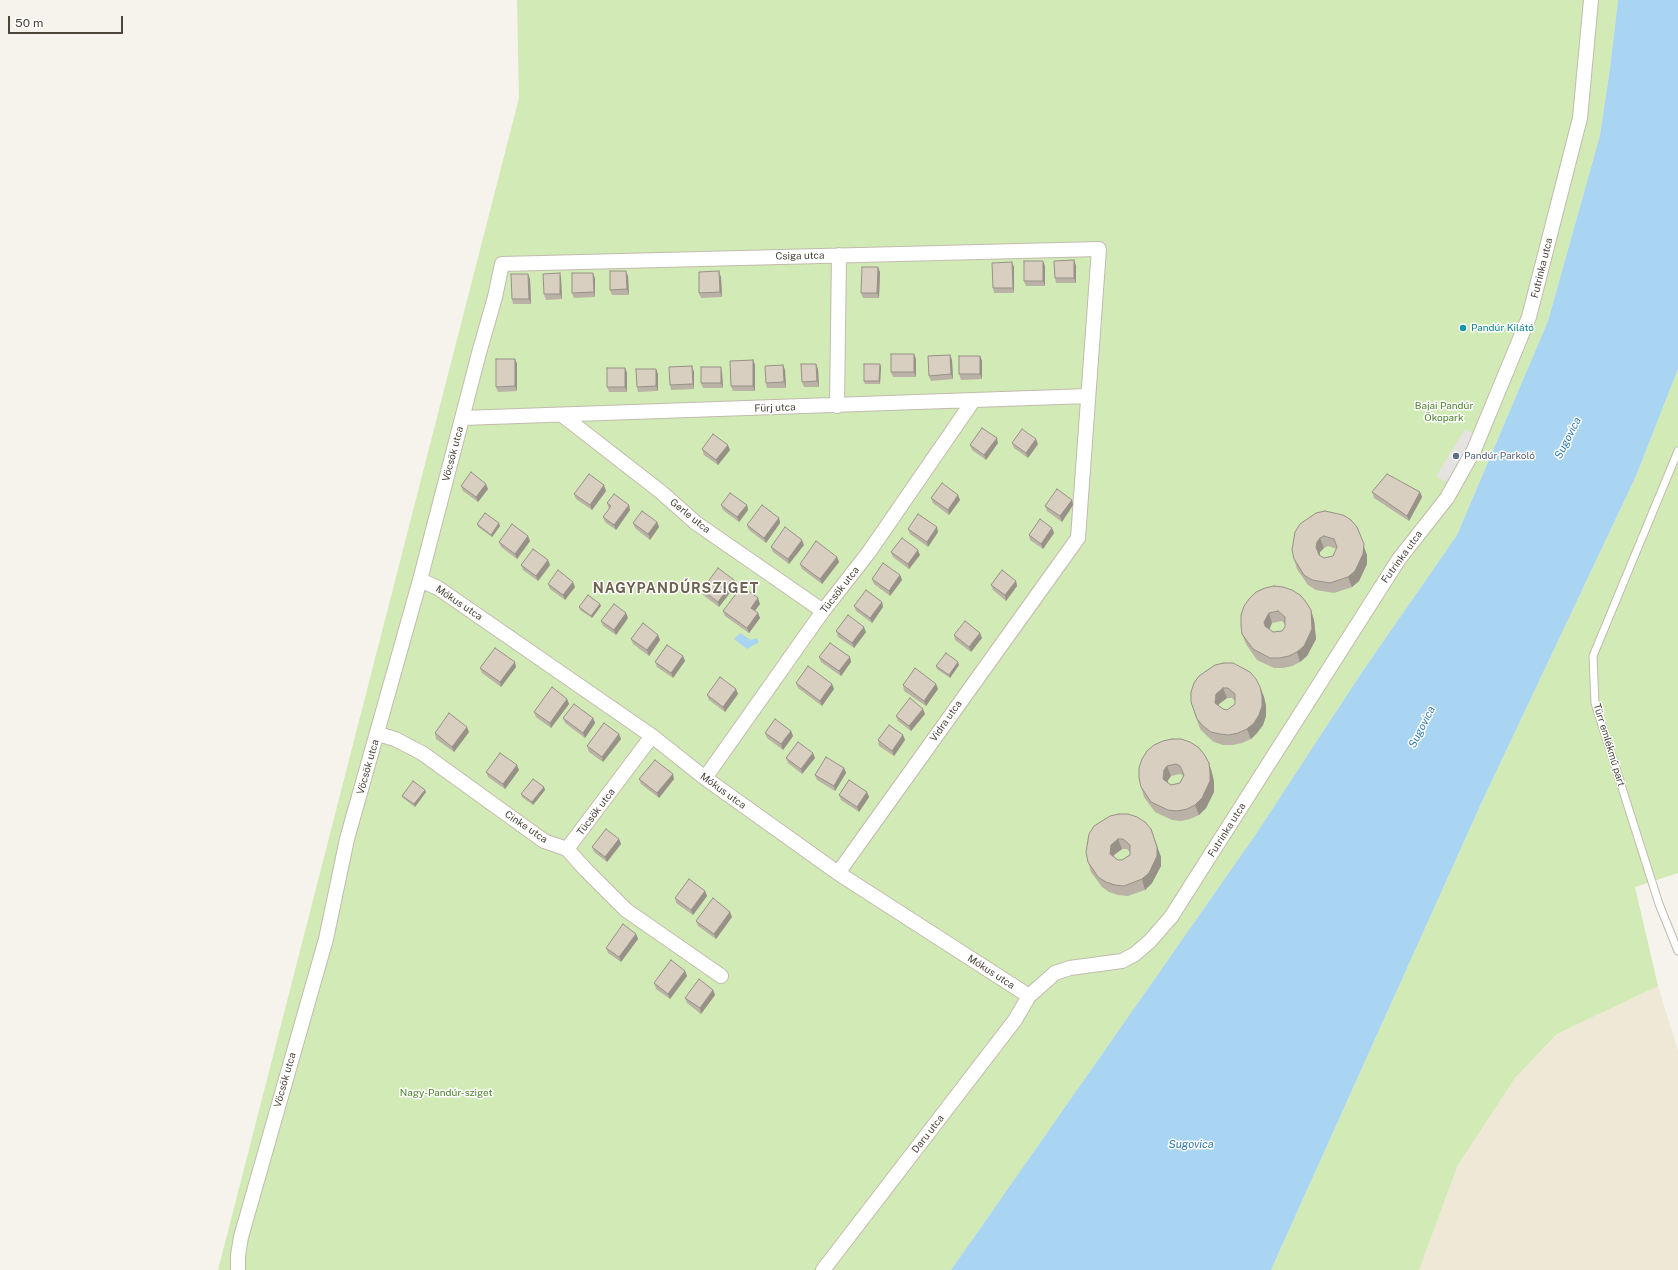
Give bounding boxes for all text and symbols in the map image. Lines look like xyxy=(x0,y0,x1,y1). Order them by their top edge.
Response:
scale bar xyxy=(10,8,125,34)
text: 50 m xyxy=(15,16,43,30)
street label: Futrinka utca xyxy=(1529,237,1555,299)
street label: Csiga utca xyxy=(775,250,825,262)
place label: Pandúr Kilátó xyxy=(1471,322,1534,334)
marker: Pandúr Kilátó xyxy=(1458,323,1468,333)
park label: Bajai Pandúr Ökopark xyxy=(1415,400,1473,424)
street label: Fürj utca xyxy=(754,401,796,415)
water label: Sugovica xyxy=(1552,415,1584,461)
street label: Vöcsök utca xyxy=(440,425,466,483)
place label: Pandúr Parkoló xyxy=(1464,450,1535,462)
marker: Pandúr Parkoló xyxy=(1451,451,1461,461)
street label: Gerle utca xyxy=(667,496,713,536)
street label: Futrinka utca xyxy=(1379,529,1425,585)
street label: Tücsök utca xyxy=(818,564,862,616)
district label: NAGYPANDÚRSZIGET xyxy=(593,581,759,597)
street label: Mókus utca xyxy=(433,583,485,623)
street label: Vidra utca xyxy=(927,698,965,744)
street label: Türr emlékmű part xyxy=(1591,702,1627,788)
water label: Sugovica xyxy=(1406,704,1438,750)
street label: Vöcsök utca xyxy=(354,738,382,796)
street label: Mókus utca xyxy=(698,770,748,812)
street label: Tücsök utca xyxy=(574,786,618,838)
street label: Futrinka utca xyxy=(1206,801,1248,859)
street label: Cinke utca xyxy=(502,808,550,846)
street label: Mókus utca xyxy=(965,952,1017,992)
street label: Vöcsök utca xyxy=(271,1051,299,1109)
park label: Nagy-Pandúr-sziget xyxy=(400,1087,492,1099)
street label: Daru utca xyxy=(909,1113,947,1155)
water label: Sugovica xyxy=(1168,1138,1214,1152)

